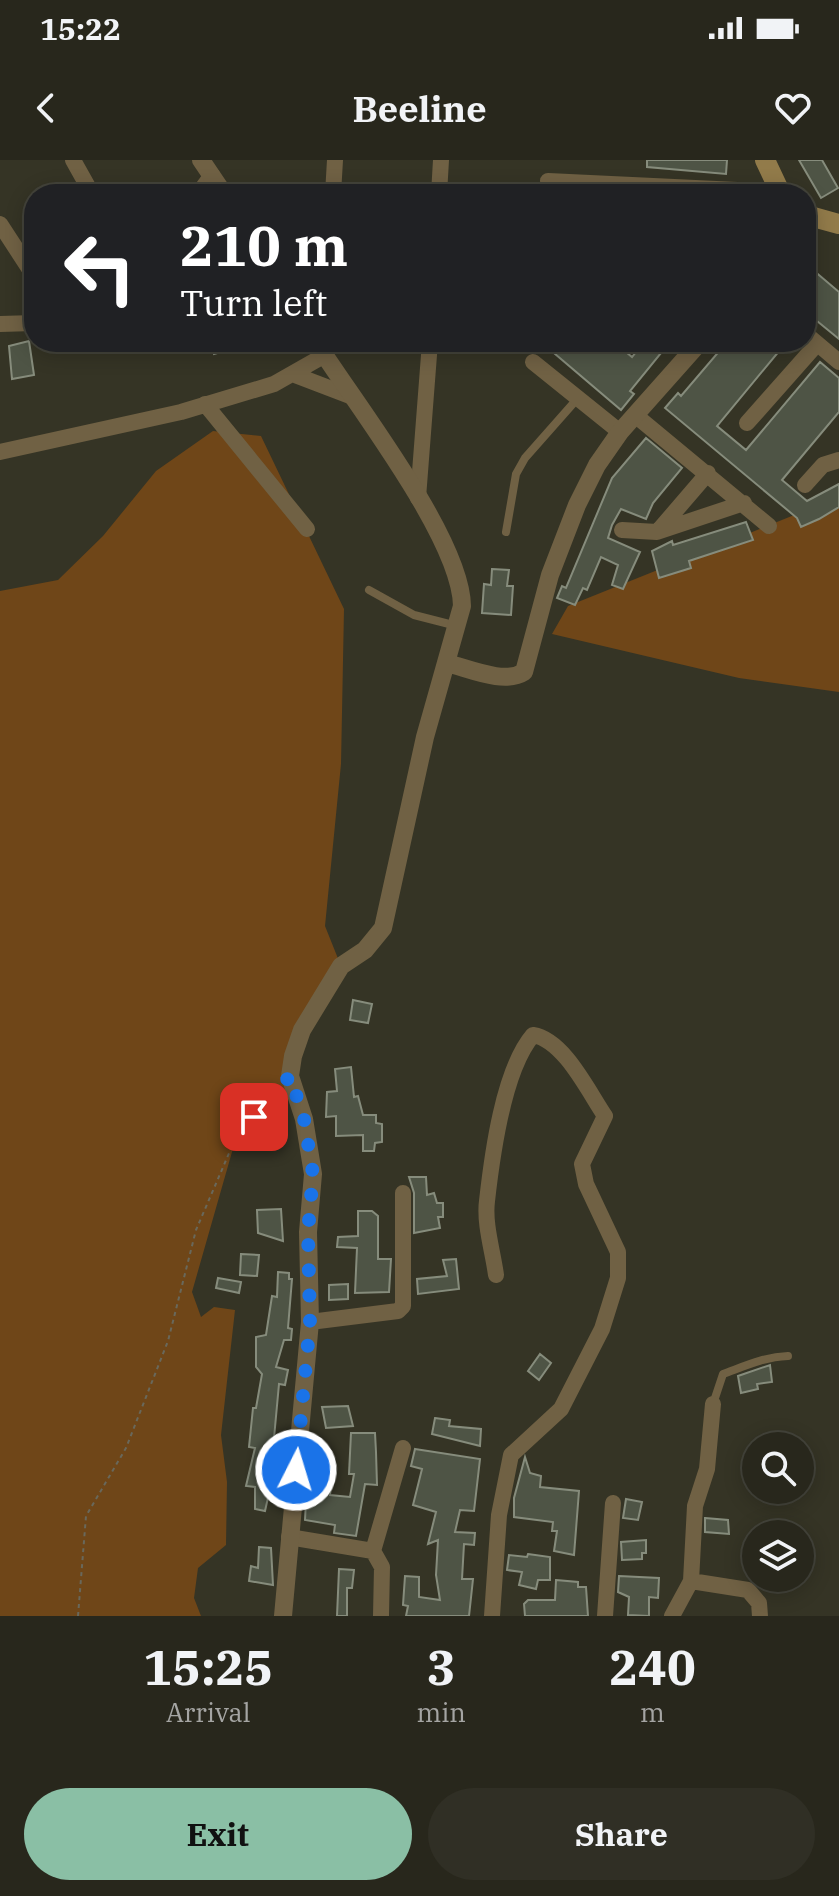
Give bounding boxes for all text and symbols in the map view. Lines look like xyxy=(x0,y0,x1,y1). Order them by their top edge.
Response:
text: 15:22 xyxy=(40,9,121,48)
text: Beeline xyxy=(352,85,487,132)
icon: back xyxy=(24,86,68,130)
icon: heart xyxy=(771,86,815,130)
text: 210 m xyxy=(180,209,348,281)
icon: left xyxy=(48,216,152,320)
text: Turn left xyxy=(180,279,327,326)
pin xyxy=(220,1083,288,1151)
icon: arrive xyxy=(232,1095,276,1139)
position arrow xyxy=(254,1428,338,1512)
map controls xyxy=(742,1432,814,1592)
button: search xyxy=(742,1432,814,1504)
button: layers xyxy=(742,1520,814,1592)
text: 15:25 xyxy=(143,1636,273,1698)
text: 3 xyxy=(427,1636,456,1698)
text: 240 xyxy=(609,1636,696,1698)
text: Arrival xyxy=(166,1695,250,1729)
text: min xyxy=(416,1695,466,1729)
text: m xyxy=(640,1695,665,1729)
button: Exit xyxy=(24,1788,412,1880)
button: Share xyxy=(428,1788,815,1880)

